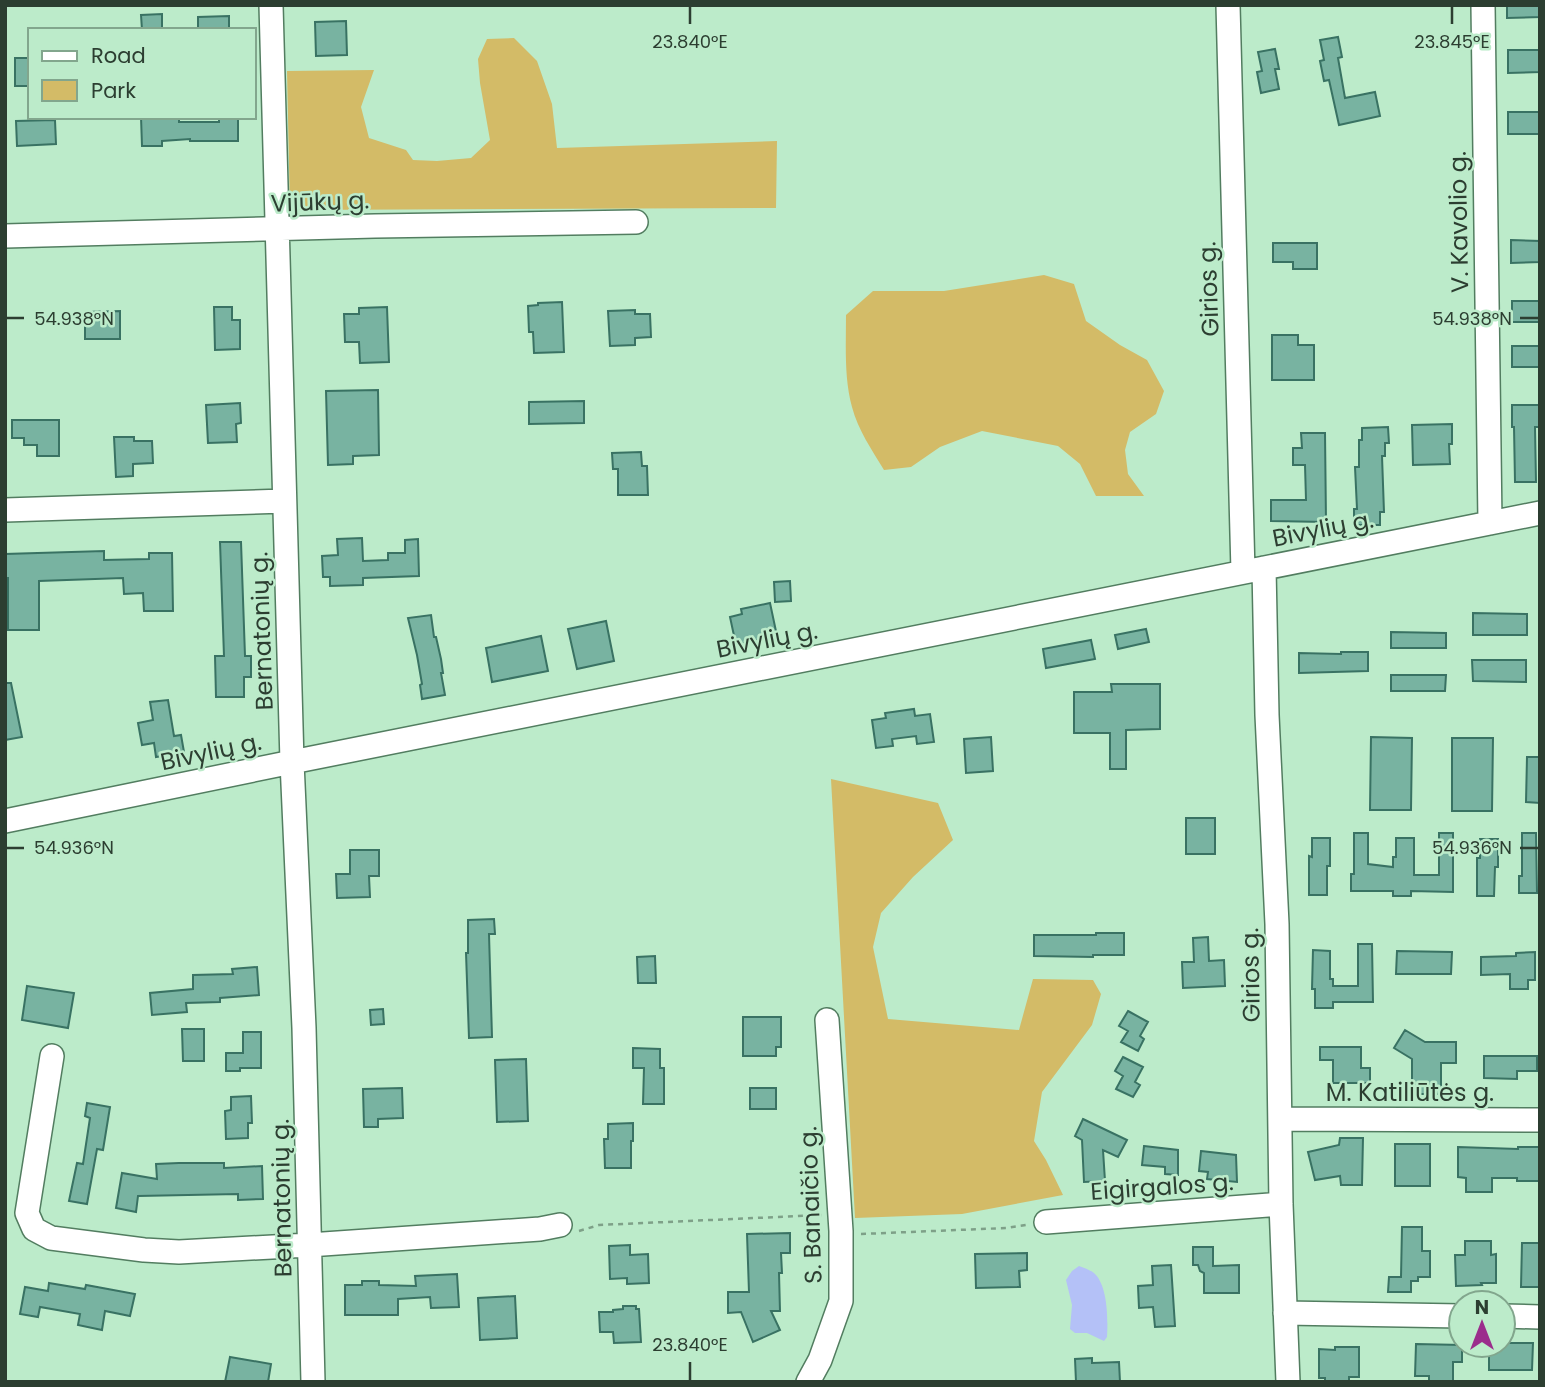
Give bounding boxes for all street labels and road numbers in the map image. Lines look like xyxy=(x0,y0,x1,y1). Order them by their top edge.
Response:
street label: V. Kavolio g. xyxy=(1441,151,1476,293)
street label: Vijūkų g. xyxy=(270,183,370,220)
street label: Girios g. xyxy=(1190,241,1227,337)
street label: Bivylių g. xyxy=(1269,503,1376,554)
street label: Bernatonių g. xyxy=(242,551,281,711)
street label: Bivylių g. xyxy=(713,614,820,665)
street label: Bivylių g. xyxy=(157,725,264,778)
street label: Girios g. xyxy=(1233,927,1268,1023)
street label: M. Katiliūtės g. xyxy=(1326,1076,1494,1109)
street label: Bernatonių g. xyxy=(264,1118,299,1278)
street label: S. Banaičio g. xyxy=(791,1126,830,1284)
street label: Eigirgalos g. xyxy=(1089,1165,1235,1208)

